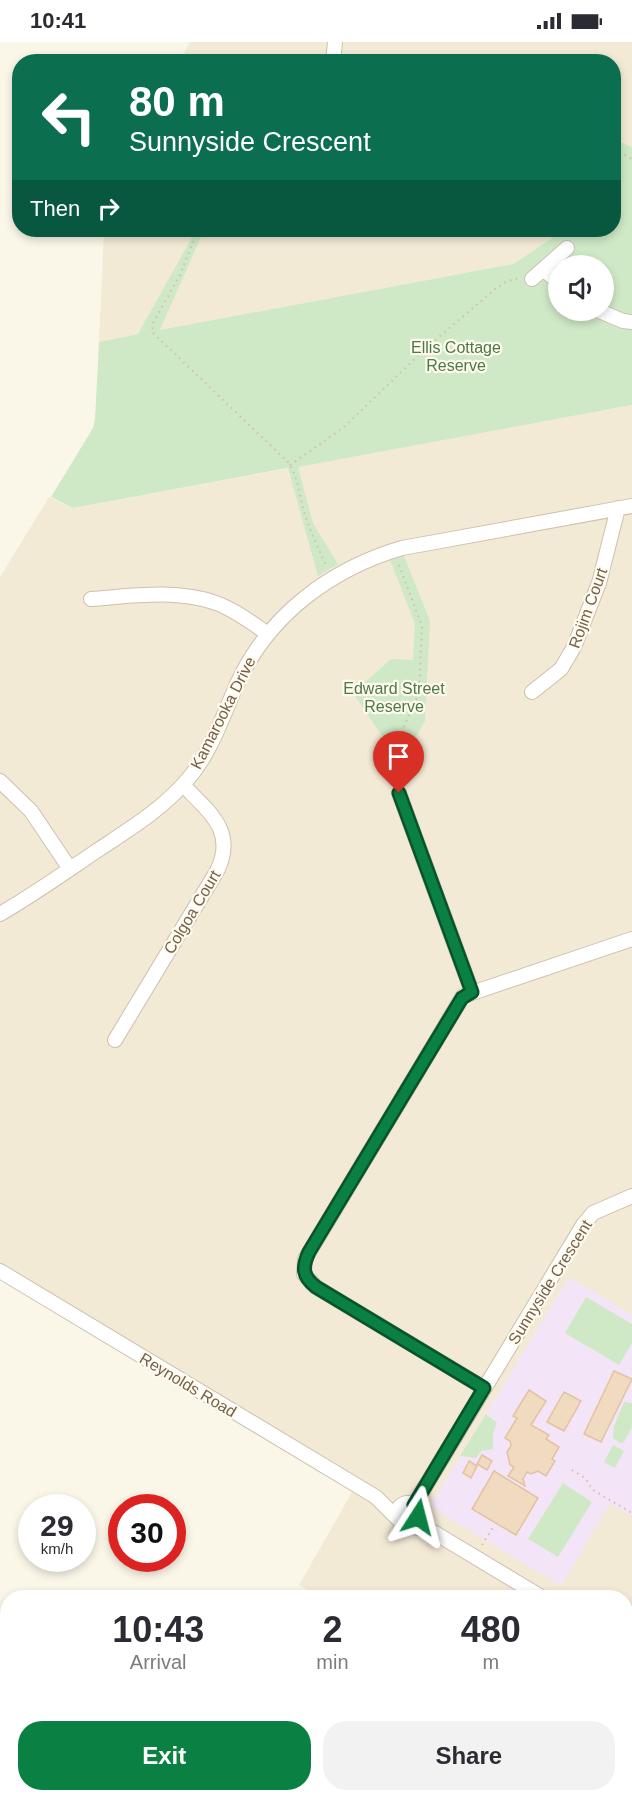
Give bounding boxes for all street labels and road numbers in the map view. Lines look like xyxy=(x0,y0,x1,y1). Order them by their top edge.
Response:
street label: Rojim Court xyxy=(566,565,611,651)
street label: Kamarooka Drive xyxy=(187,654,259,772)
street label: Colgoa Court xyxy=(160,867,224,957)
street label: Sunnyside Crescent xyxy=(505,1216,595,1347)
street label: Reynolds Road xyxy=(137,1350,239,1420)

